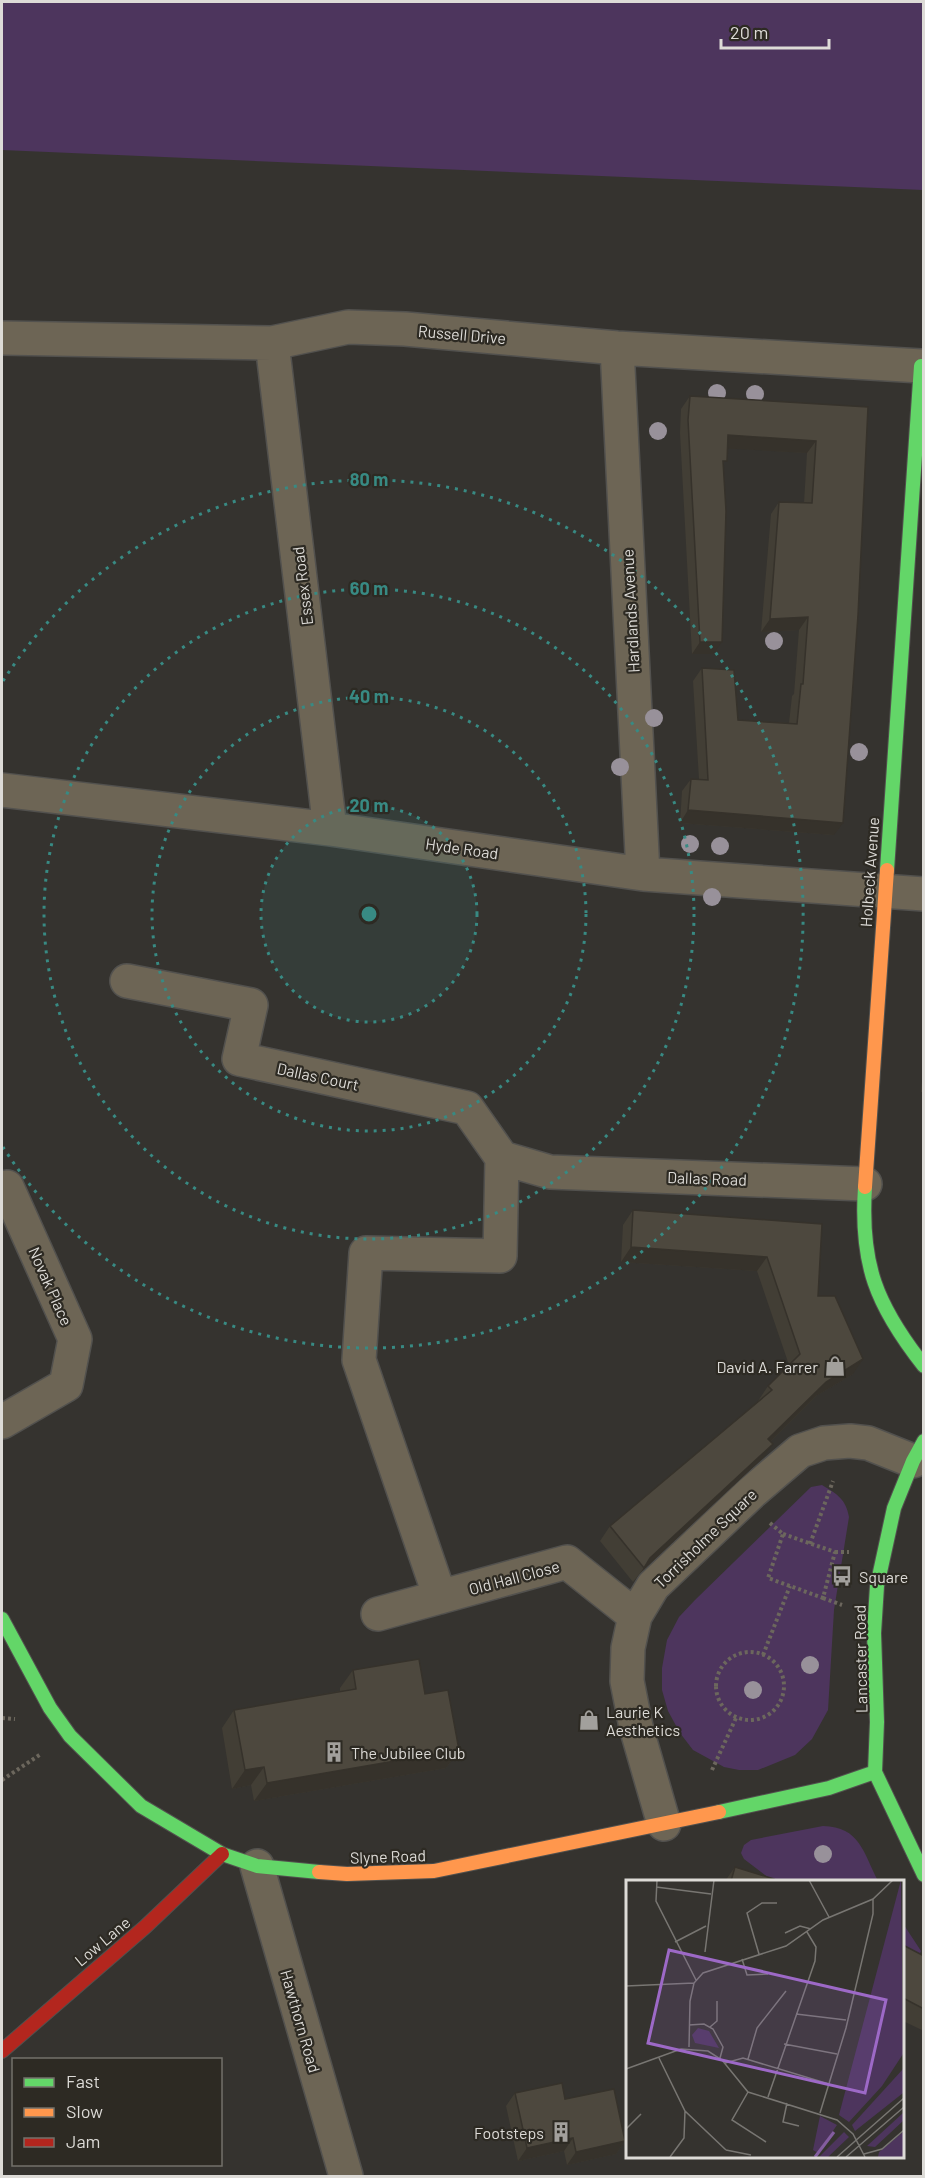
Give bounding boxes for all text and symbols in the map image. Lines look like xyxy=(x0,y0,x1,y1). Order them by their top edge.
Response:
scale bar xyxy=(721,12,829,50)
text: 20 m xyxy=(730,21,768,43)
street label: Russell Drive xyxy=(417,321,507,347)
text: 80 m xyxy=(350,468,388,490)
street label: Essex Road xyxy=(288,545,316,627)
street label: Hardlands Avenue xyxy=(617,549,643,673)
text: 60 m xyxy=(350,577,388,599)
text: 40 m xyxy=(349,685,389,707)
text: 20 m xyxy=(350,794,388,816)
street label: Holbeck Avenue xyxy=(856,816,882,928)
street label: Hyde Road xyxy=(424,833,500,863)
centre of rings xyxy=(359,904,379,924)
street label: Dallas Court xyxy=(275,1058,361,1094)
street label: Dallas Road xyxy=(667,1167,747,1189)
street label: Novak Place xyxy=(25,1244,77,1328)
shop icon: David A. Farrer xyxy=(823,1354,847,1378)
place label: David A. Farrer xyxy=(716,1357,818,1376)
street label: Torrisholme Square xyxy=(650,1484,760,1592)
street label: Old Hall Close xyxy=(467,1556,561,1598)
bus stop icon: Square xyxy=(830,1564,854,1588)
place label: Square xyxy=(859,1567,908,1586)
street label: Lancaster Road xyxy=(850,1605,870,1713)
place label: Laurie K Aesthetics xyxy=(606,1702,680,1739)
shop icon: Laurie K Aesthetics xyxy=(577,1708,601,1732)
building icon: The Jubilee Club xyxy=(322,1740,346,1764)
place label: The Jubilee Club xyxy=(351,1743,466,1762)
street label: Slyne Road xyxy=(350,1845,426,1867)
inset map xyxy=(626,1880,904,2157)
street label: Low Lane xyxy=(70,1912,134,1970)
street label: Hawthorn Road xyxy=(277,1967,325,2075)
legend xyxy=(12,2058,222,2166)
text: Fast xyxy=(66,2070,100,2092)
text: Slow xyxy=(66,2100,103,2122)
building icon: Footsteps xyxy=(549,2120,573,2144)
place label: Footsteps xyxy=(474,2123,544,2142)
text: Jam xyxy=(66,2130,100,2152)

